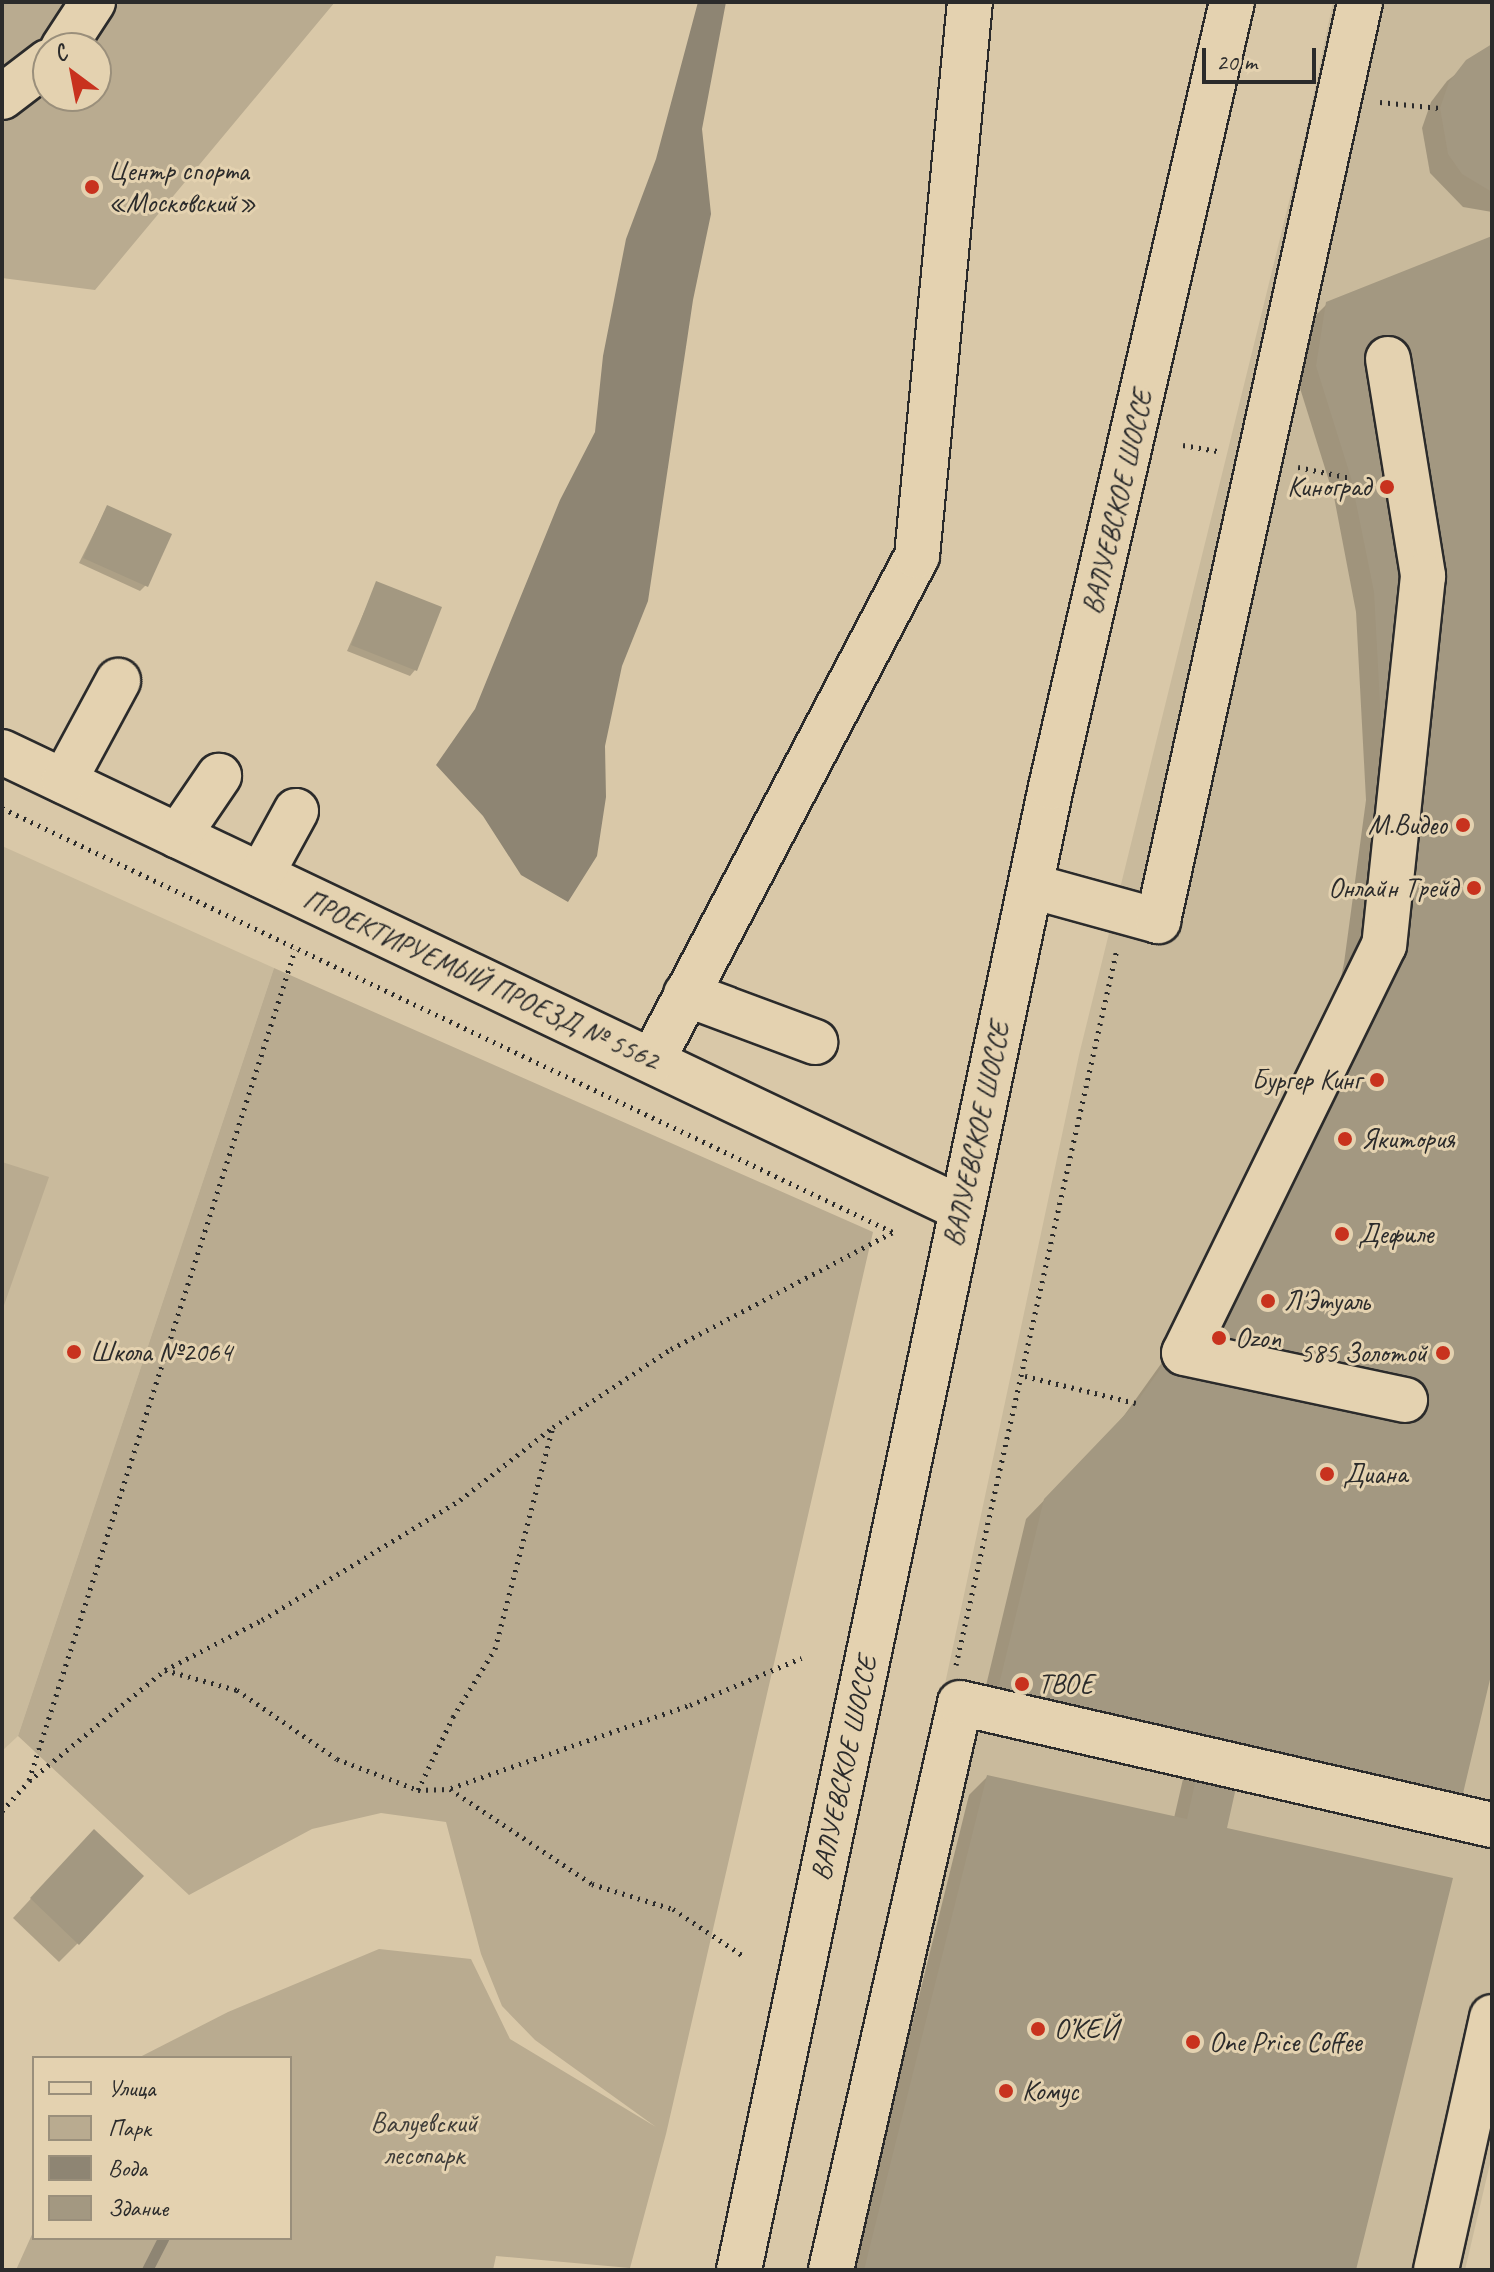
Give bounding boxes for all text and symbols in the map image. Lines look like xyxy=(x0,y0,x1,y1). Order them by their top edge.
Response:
north arrow xyxy=(32,32,112,112)
scale bar xyxy=(1206,32,1320,82)
text: С xyxy=(48,39,72,68)
text: 20 m xyxy=(1216,47,1257,77)
place label: Центр спорта «Московский» xyxy=(108,154,256,220)
marker: Центр спорта «Московский» xyxy=(83,178,101,196)
street label: ВАЛУЕВСКОЕ ШОССЕ xyxy=(1076,386,1160,618)
place label: Киноград xyxy=(1287,470,1371,504)
marker: Киноград xyxy=(1378,478,1396,496)
place label: М.Видео xyxy=(1368,808,1447,842)
marker: М.Видео xyxy=(1454,816,1472,834)
place label: Онлайн Трейд xyxy=(1330,871,1458,905)
marker: Онлайн Трейд xyxy=(1465,879,1483,897)
street label: ПРОЕКТИРУЕМЫЙ ПРОЕЗД № 5562 xyxy=(298,883,664,1077)
street label: ВАЛУЕВСКОЕ ШОССЕ xyxy=(937,1018,1017,1250)
place label: Бургер Кинг xyxy=(1251,1063,1361,1097)
marker: Бургер Кинг xyxy=(1368,1071,1386,1089)
place label: Якитория xyxy=(1361,1122,1455,1156)
marker: Якитория xyxy=(1336,1130,1354,1148)
place label: Дефиле xyxy=(1358,1217,1433,1251)
marker: Дефиле xyxy=(1333,1225,1351,1243)
place label: Л'Этуаль xyxy=(1284,1284,1370,1318)
marker: Л'Этуаль xyxy=(1259,1292,1277,1310)
place label: Ozon xyxy=(1235,1321,1281,1355)
marker: Ozon xyxy=(1210,1329,1228,1347)
place label: Школа №2064 xyxy=(90,1335,232,1369)
place label: 585 Золотой xyxy=(1300,1336,1427,1370)
marker: Школа №2064 xyxy=(65,1343,83,1361)
marker: 585 Золотой xyxy=(1434,1344,1452,1362)
place label: Диана xyxy=(1343,1457,1407,1491)
marker: Диана xyxy=(1318,1465,1336,1483)
street label: ВАЛУЕВСКОЕ ШОССЕ xyxy=(804,1652,884,1884)
place label: ТВОЕ xyxy=(1038,1667,1093,1701)
marker: ТВОЕ xyxy=(1013,1675,1031,1693)
place label: О’КЕЙ xyxy=(1054,2012,1118,2046)
marker: О’КЕЙ xyxy=(1029,2020,1047,2038)
place label: One Price Coffee xyxy=(1209,2025,1361,2059)
marker: One Price Coffee xyxy=(1184,2033,1202,2051)
legend xyxy=(32,2056,292,2240)
text: Улица xyxy=(108,2073,156,2103)
place label: Комус xyxy=(1022,2074,1078,2108)
marker: Комус xyxy=(997,2082,1015,2100)
park label: Валуевский лесопарк xyxy=(371,2106,477,2172)
text: Парк xyxy=(108,2113,151,2143)
text: Вода xyxy=(108,2153,147,2183)
text: Здание xyxy=(108,2193,168,2223)

